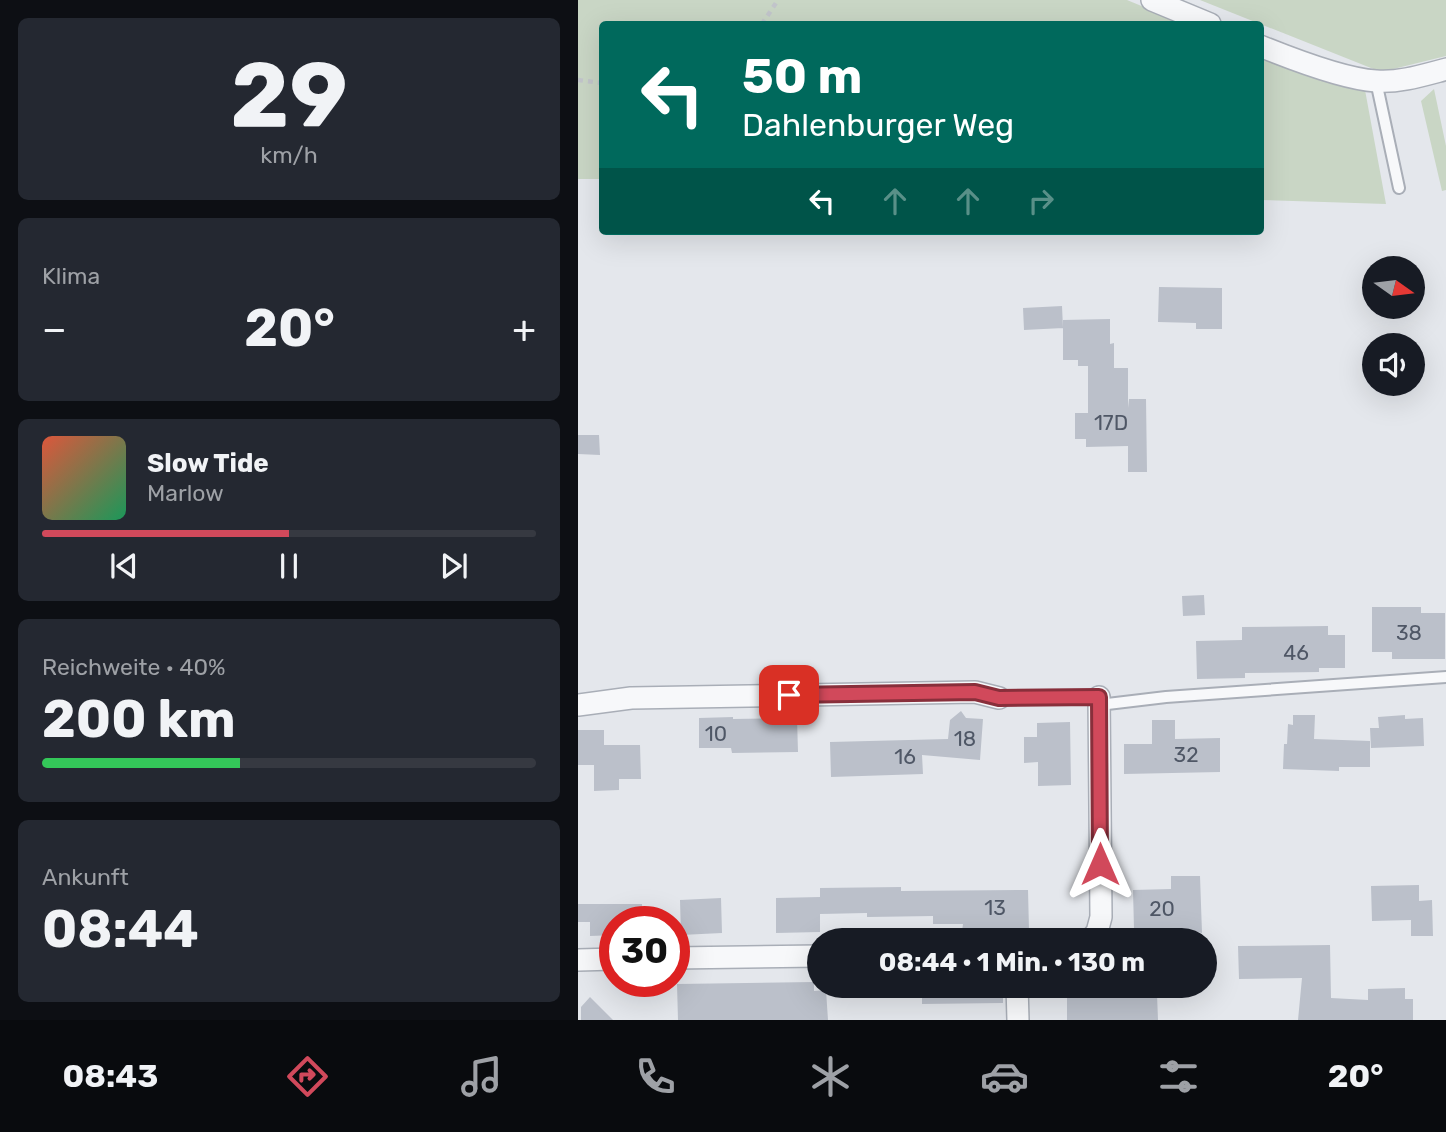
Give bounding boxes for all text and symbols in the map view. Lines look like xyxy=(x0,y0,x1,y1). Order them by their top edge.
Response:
text: 29 xyxy=(230,41,348,149)
text: 50 m xyxy=(742,47,862,105)
icon: left xyxy=(627,49,718,140)
text: Dahlenburger Weg xyxy=(742,106,1014,144)
text: km/h xyxy=(260,141,318,169)
icon: left xyxy=(803,182,841,220)
icon: ahead xyxy=(876,182,914,220)
icon: ahead xyxy=(949,182,987,220)
icon: right xyxy=(1022,182,1060,220)
north arrow xyxy=(1362,256,1425,318)
map controls xyxy=(1362,256,1425,396)
text: Klima xyxy=(42,262,100,290)
text: 20° xyxy=(244,297,335,359)
text: − xyxy=(42,306,67,352)
text: + xyxy=(512,306,536,352)
button: sound xyxy=(1362,333,1425,396)
house number: 17D xyxy=(1094,410,1128,435)
text: Slow Tide xyxy=(147,448,269,479)
text: Marlow xyxy=(147,479,224,507)
icon: previous xyxy=(105,547,143,585)
icon: pause xyxy=(270,547,308,585)
icon: next xyxy=(435,547,473,585)
house number: 38 xyxy=(1396,620,1422,645)
house number: 46 xyxy=(1283,640,1309,665)
text: Reichweite · 40% xyxy=(42,653,226,681)
pin xyxy=(759,665,819,725)
icon: arrive xyxy=(770,676,808,714)
text: 200 km xyxy=(42,688,236,750)
house number: 10 xyxy=(705,721,727,746)
house number: 18 xyxy=(954,726,976,751)
house number: 32 xyxy=(1174,742,1198,767)
house number: 16 xyxy=(894,744,916,769)
position arrow xyxy=(1063,827,1137,901)
text: Ankunft xyxy=(42,863,129,891)
house number: 13 xyxy=(984,895,1006,920)
house number: 20 xyxy=(1149,896,1175,921)
text: 08:44 xyxy=(42,898,199,960)
speed limit sign: 30 xyxy=(599,906,690,997)
text: 08:44 · 1 Min. · 130 m xyxy=(879,947,1145,978)
icon: directions xyxy=(283,1052,332,1101)
icon: music xyxy=(457,1052,506,1101)
icon: phone xyxy=(631,1052,680,1101)
icon: climate xyxy=(806,1052,855,1101)
icon: car xyxy=(980,1052,1029,1101)
icon: filters xyxy=(1154,1052,1203,1101)
text: 08:43 xyxy=(63,1057,158,1095)
text: 20° xyxy=(1328,1057,1383,1095)

